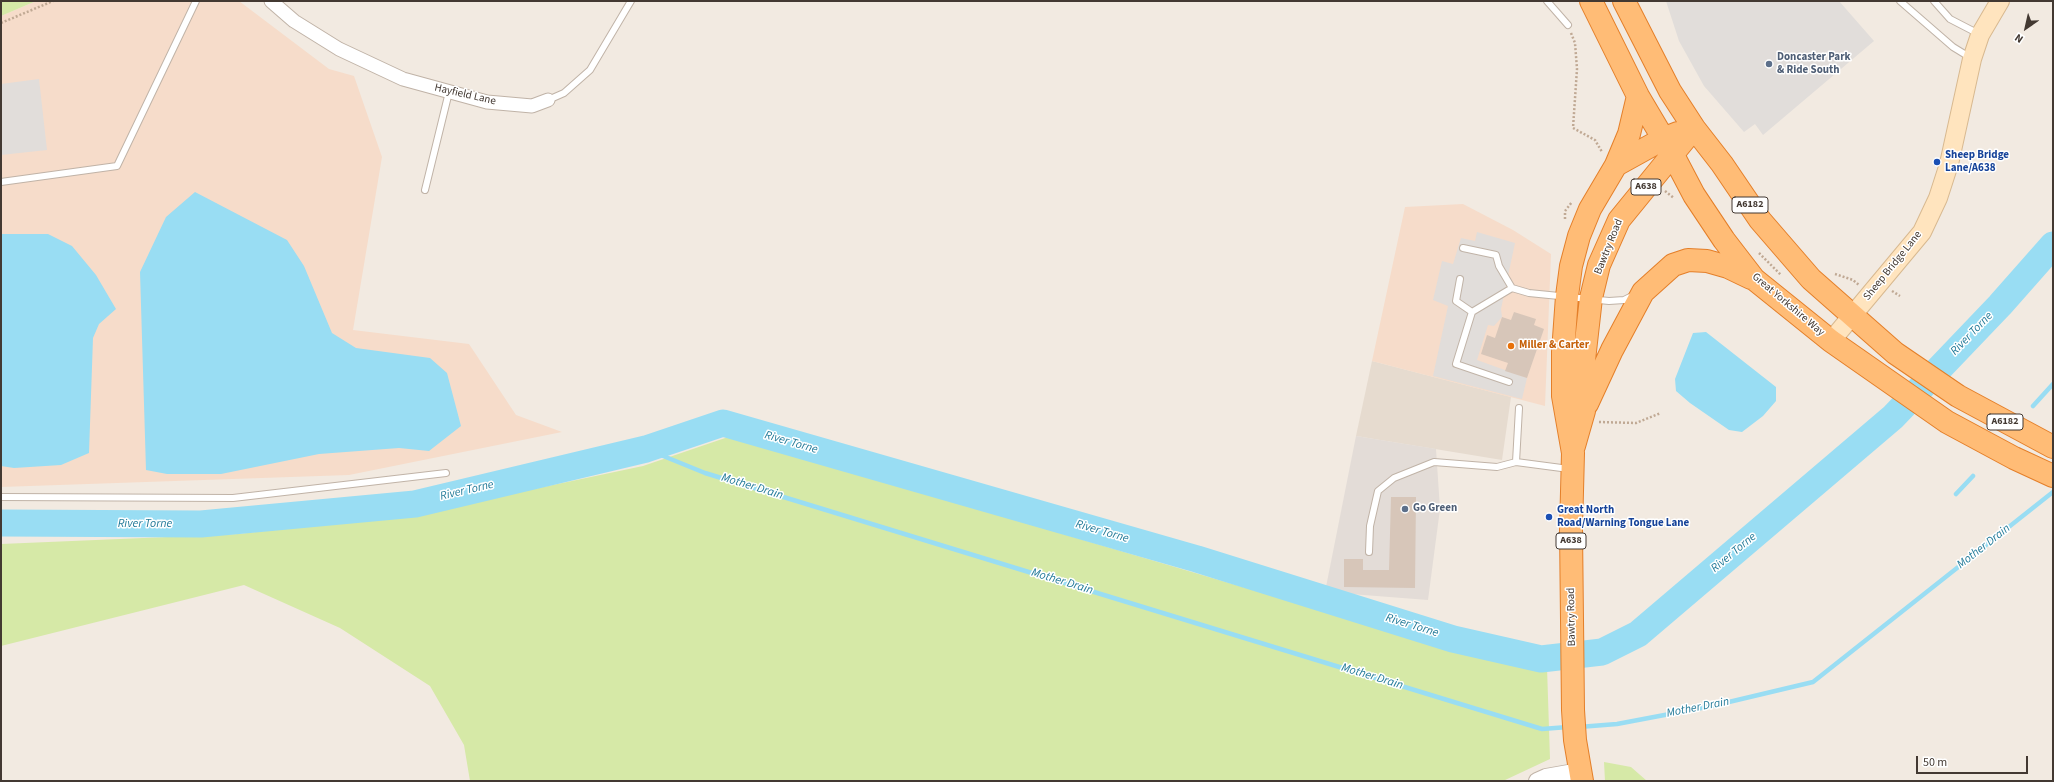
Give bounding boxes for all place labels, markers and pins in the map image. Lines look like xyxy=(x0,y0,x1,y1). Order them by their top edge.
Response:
place label: Doncaster Park & Ride South xyxy=(1777,51,1851,77)
marker: Doncaster Park & Ride South xyxy=(1764,59,1774,69)
place label: Sheep Bridge Lane/A638 xyxy=(1945,149,2009,175)
marker: Sheep Bridge Lane/A638 xyxy=(1932,157,1942,167)
place label: Miller & Carter xyxy=(1519,339,1589,353)
marker: Miller & Carter xyxy=(1506,341,1516,351)
place label: Go Green xyxy=(1413,502,1457,516)
marker: Go Green xyxy=(1400,504,1410,514)
place label: Great North Road/Warning Tongue Lane xyxy=(1557,504,1689,530)
marker: Great North Road/Warning Tongue Lane xyxy=(1544,512,1554,522)

